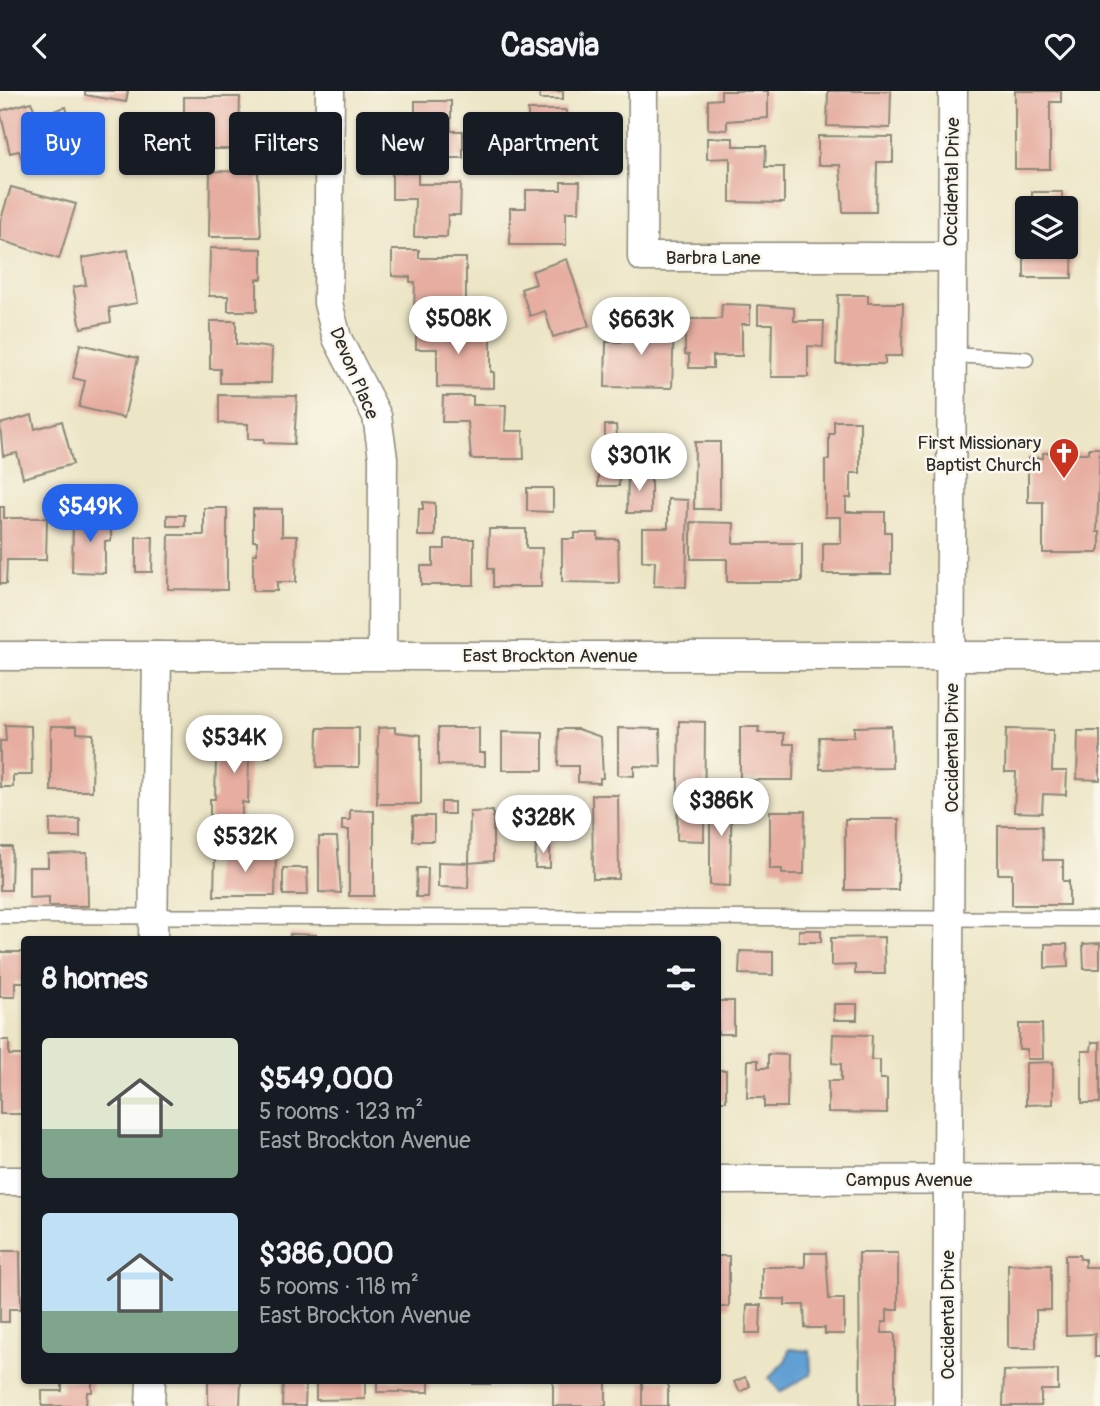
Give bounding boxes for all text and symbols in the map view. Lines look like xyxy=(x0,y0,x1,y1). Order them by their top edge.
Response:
text: Casavia xyxy=(501,26,599,66)
icon: back xyxy=(21,27,59,65)
icon: heart xyxy=(1041,27,1079,65)
chip: Buy xyxy=(21,112,105,175)
chip: Rent xyxy=(119,112,215,175)
chip: Filters xyxy=(229,112,342,175)
chip: New xyxy=(356,112,449,175)
chip: Apartment xyxy=(463,112,623,175)
street label: Occidental Drive xyxy=(939,116,965,247)
map controls xyxy=(1015,196,1078,259)
button: layers xyxy=(1015,196,1078,259)
street label: Barbra Lane xyxy=(666,246,761,270)
pin: $508K xyxy=(409,296,507,356)
pin: $663K xyxy=(592,297,690,357)
text: $508K xyxy=(425,304,491,333)
text: $663K xyxy=(608,305,674,334)
street label: Devon Place xyxy=(324,324,384,424)
place label: First Missionary Baptist Church xyxy=(917,431,1041,477)
pin: $301K xyxy=(590,433,688,493)
church icon: First Missionary Baptist Church xyxy=(1047,436,1081,480)
text: $301K xyxy=(607,441,671,470)
pin: $549K xyxy=(41,484,139,544)
text: $549K xyxy=(58,492,122,521)
street label: East Brockton Avenue xyxy=(463,644,638,668)
street label: Occidental Drive xyxy=(940,683,964,813)
pin: $534K xyxy=(185,715,283,775)
text: $534K xyxy=(202,723,266,752)
pin: $386K xyxy=(672,779,770,838)
text: $386K xyxy=(689,786,753,815)
pin: $328K xyxy=(494,795,592,855)
text: $328K xyxy=(511,803,575,832)
pin: $532K xyxy=(196,815,294,874)
text: $532K xyxy=(213,822,277,851)
icon: filters xyxy=(662,959,700,997)
text: 8 homes xyxy=(42,960,148,997)
text: $549,000 xyxy=(259,1060,393,1097)
icon: home xyxy=(98,1066,182,1150)
text: 5 rooms · 123 m² xyxy=(259,1097,423,1126)
text: East Brockton Avenue xyxy=(259,1126,471,1155)
street label: Campus Avenue xyxy=(846,1168,973,1192)
text: $386,000 xyxy=(259,1235,394,1272)
icon: home xyxy=(98,1241,182,1325)
street label: Occidental Drive xyxy=(936,1250,960,1380)
text: 5 rooms · 118 m² xyxy=(259,1272,419,1301)
text: East Brockton Avenue xyxy=(259,1301,471,1330)

